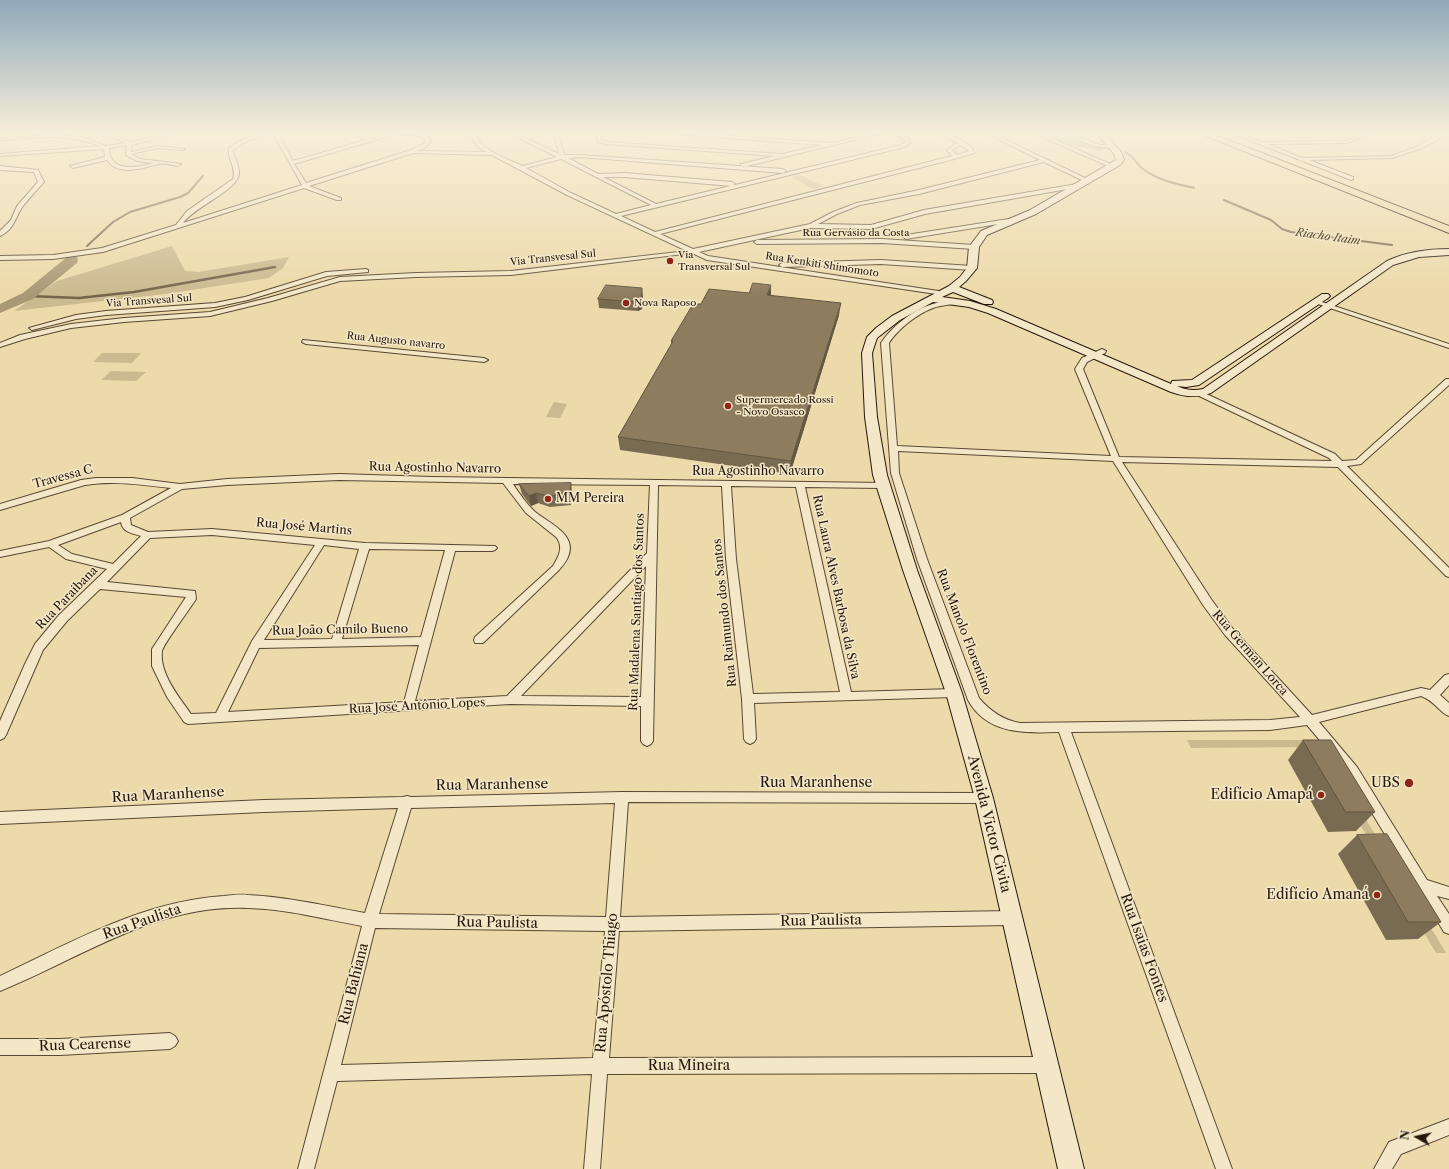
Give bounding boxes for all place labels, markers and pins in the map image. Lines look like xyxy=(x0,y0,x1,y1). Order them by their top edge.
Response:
place label: Via Transversal Sul xyxy=(678,249,750,272)
marker: Via Transversal Sul xyxy=(665,256,675,266)
place label: Nova Raposo xyxy=(634,297,696,309)
marker: Nova Raposo xyxy=(621,298,631,308)
place label: Supermercado Rossi - Novo Osasco xyxy=(736,394,834,418)
marker: Supermercado Rossi - Novo Osasco xyxy=(723,401,733,411)
place label: MM Pereira xyxy=(556,492,624,506)
marker: MM Pereira xyxy=(543,494,553,504)
place label: UBS xyxy=(1371,775,1400,791)
marker: UBS xyxy=(1403,777,1415,789)
place label: Edifício Amapá xyxy=(1210,787,1313,803)
marker: Edifício Amapá xyxy=(1316,790,1326,800)
place label: Edifício Amaná xyxy=(1266,887,1369,903)
marker: Edifício Amaná xyxy=(1372,890,1382,900)

